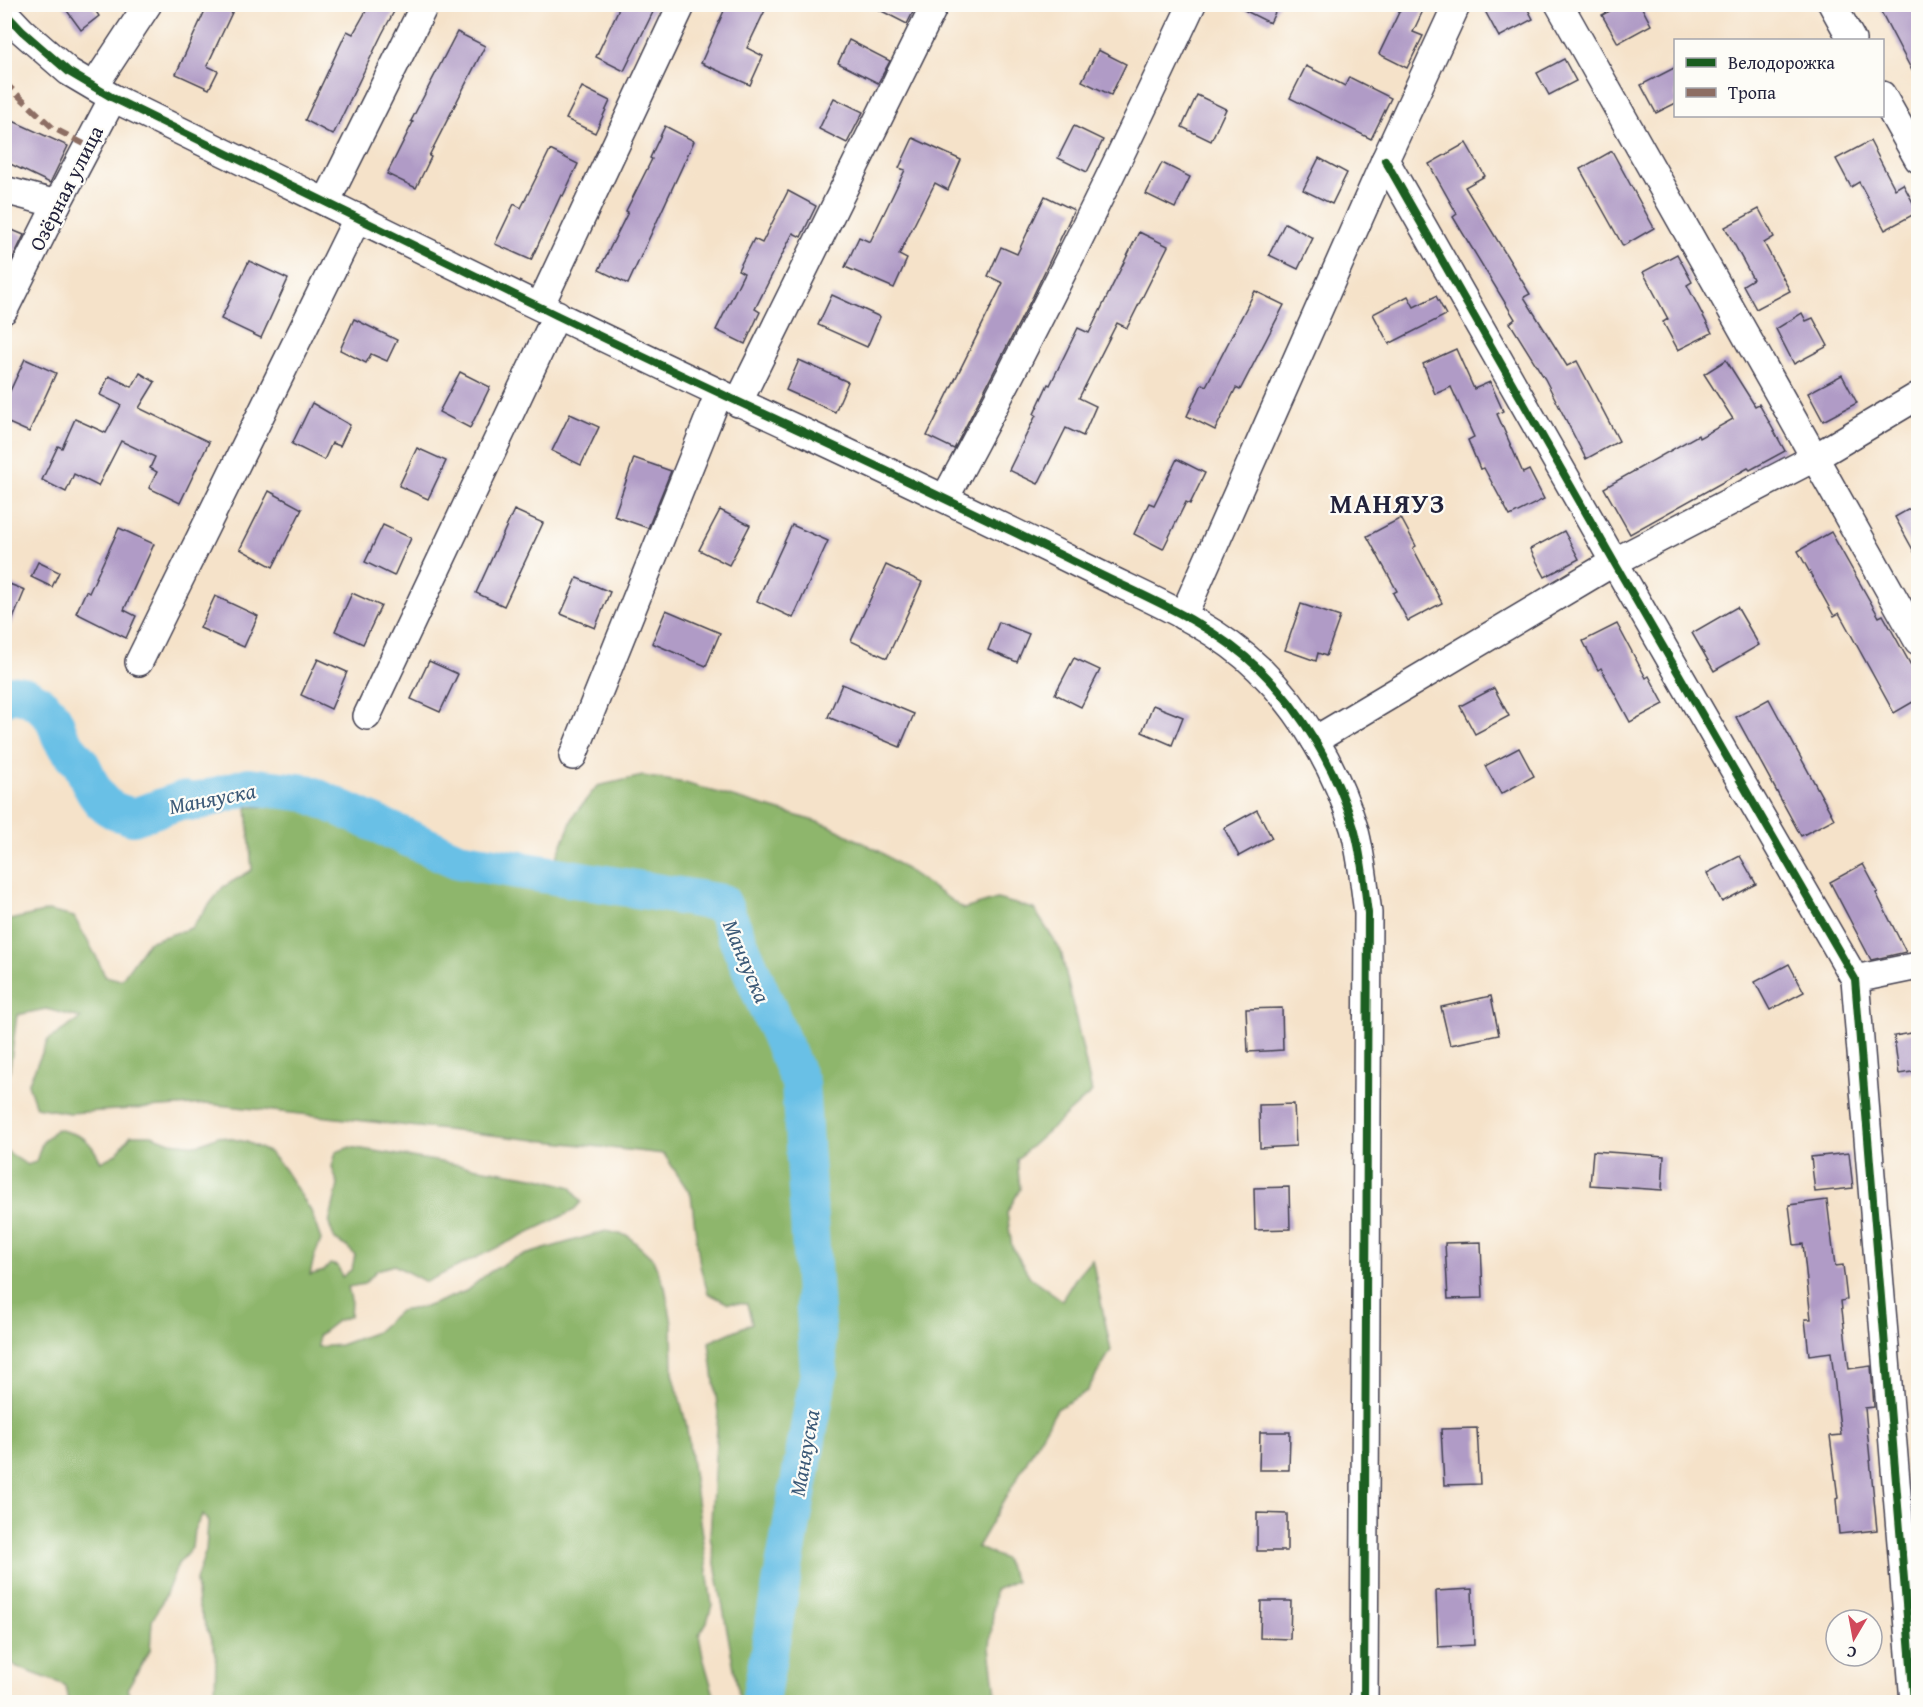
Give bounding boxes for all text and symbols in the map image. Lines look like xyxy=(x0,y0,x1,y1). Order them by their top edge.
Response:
legend xyxy=(1674,39,1884,117)
text: Велодорожка xyxy=(1728,49,1835,76)
text: Тропа xyxy=(1728,79,1776,106)
street label: Озёрная улица xyxy=(21,120,111,256)
district label: МАНЯУЗ xyxy=(1330,483,1446,523)
water label: Маняуска xyxy=(166,774,258,822)
water label: Маняуска xyxy=(715,914,779,1008)
water label: Маняуска xyxy=(781,1407,827,1499)
north arrow xyxy=(1824,1608,1884,1668)
text: С xyxy=(1845,1640,1858,1665)

